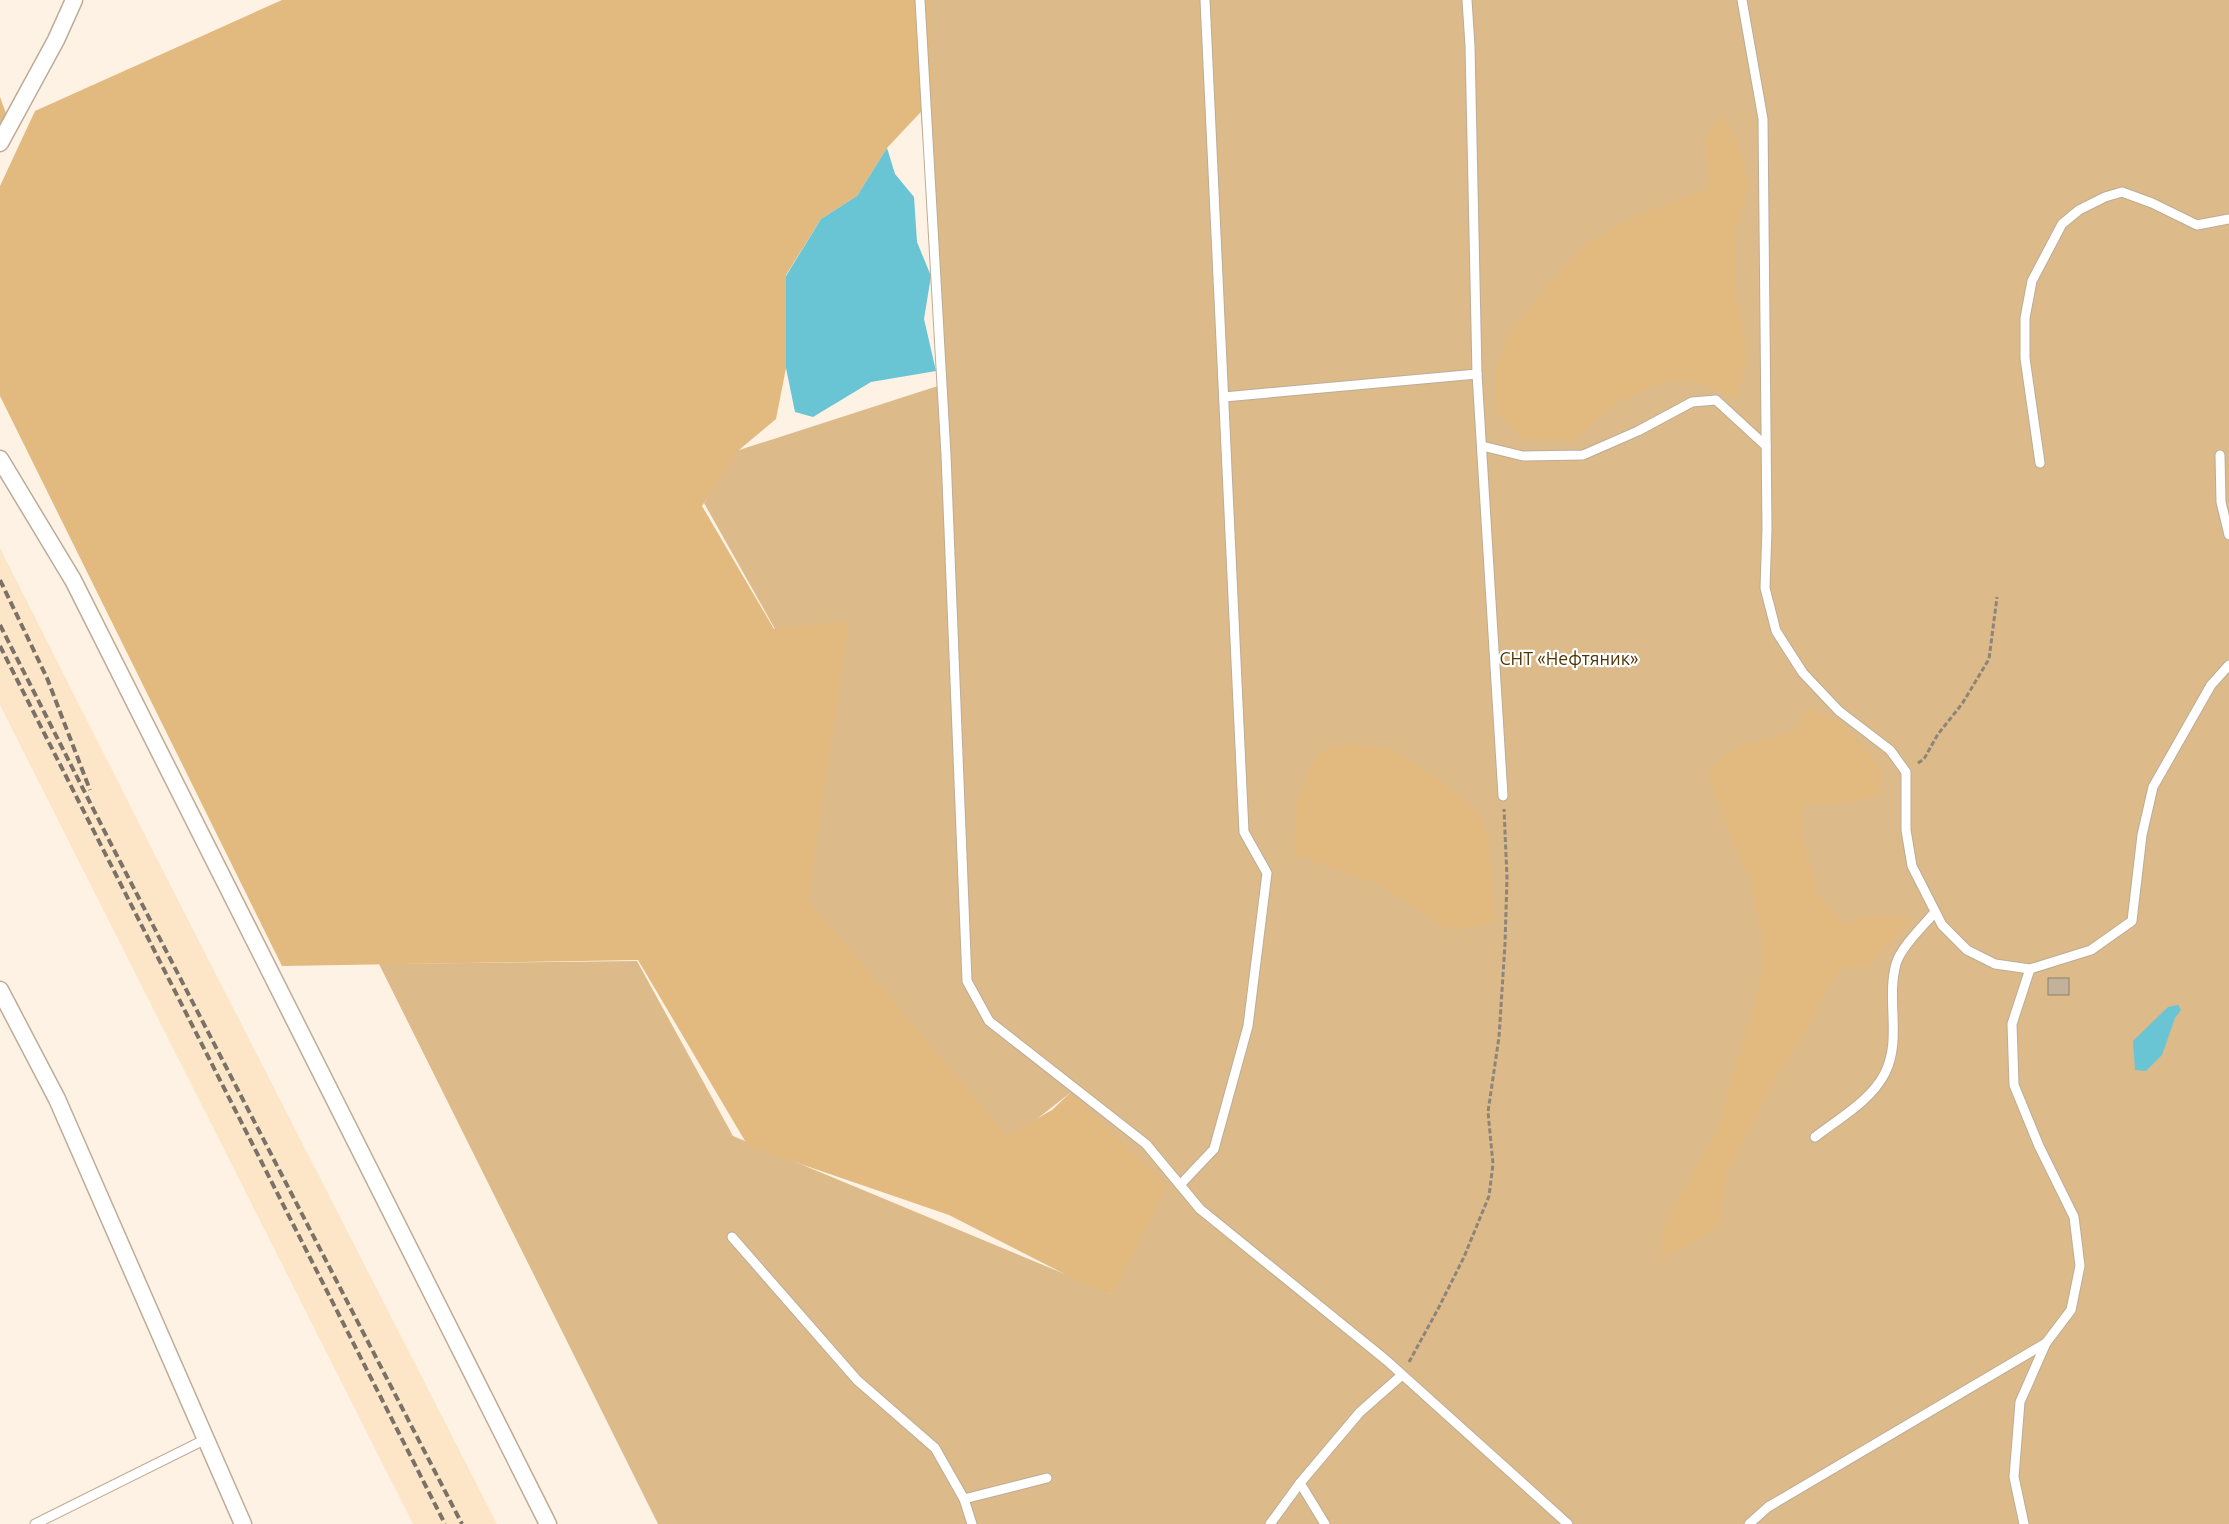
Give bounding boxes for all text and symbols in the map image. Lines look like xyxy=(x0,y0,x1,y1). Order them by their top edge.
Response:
park label: СНТ «Нефтяник» xyxy=(1500,648,1638,668)

